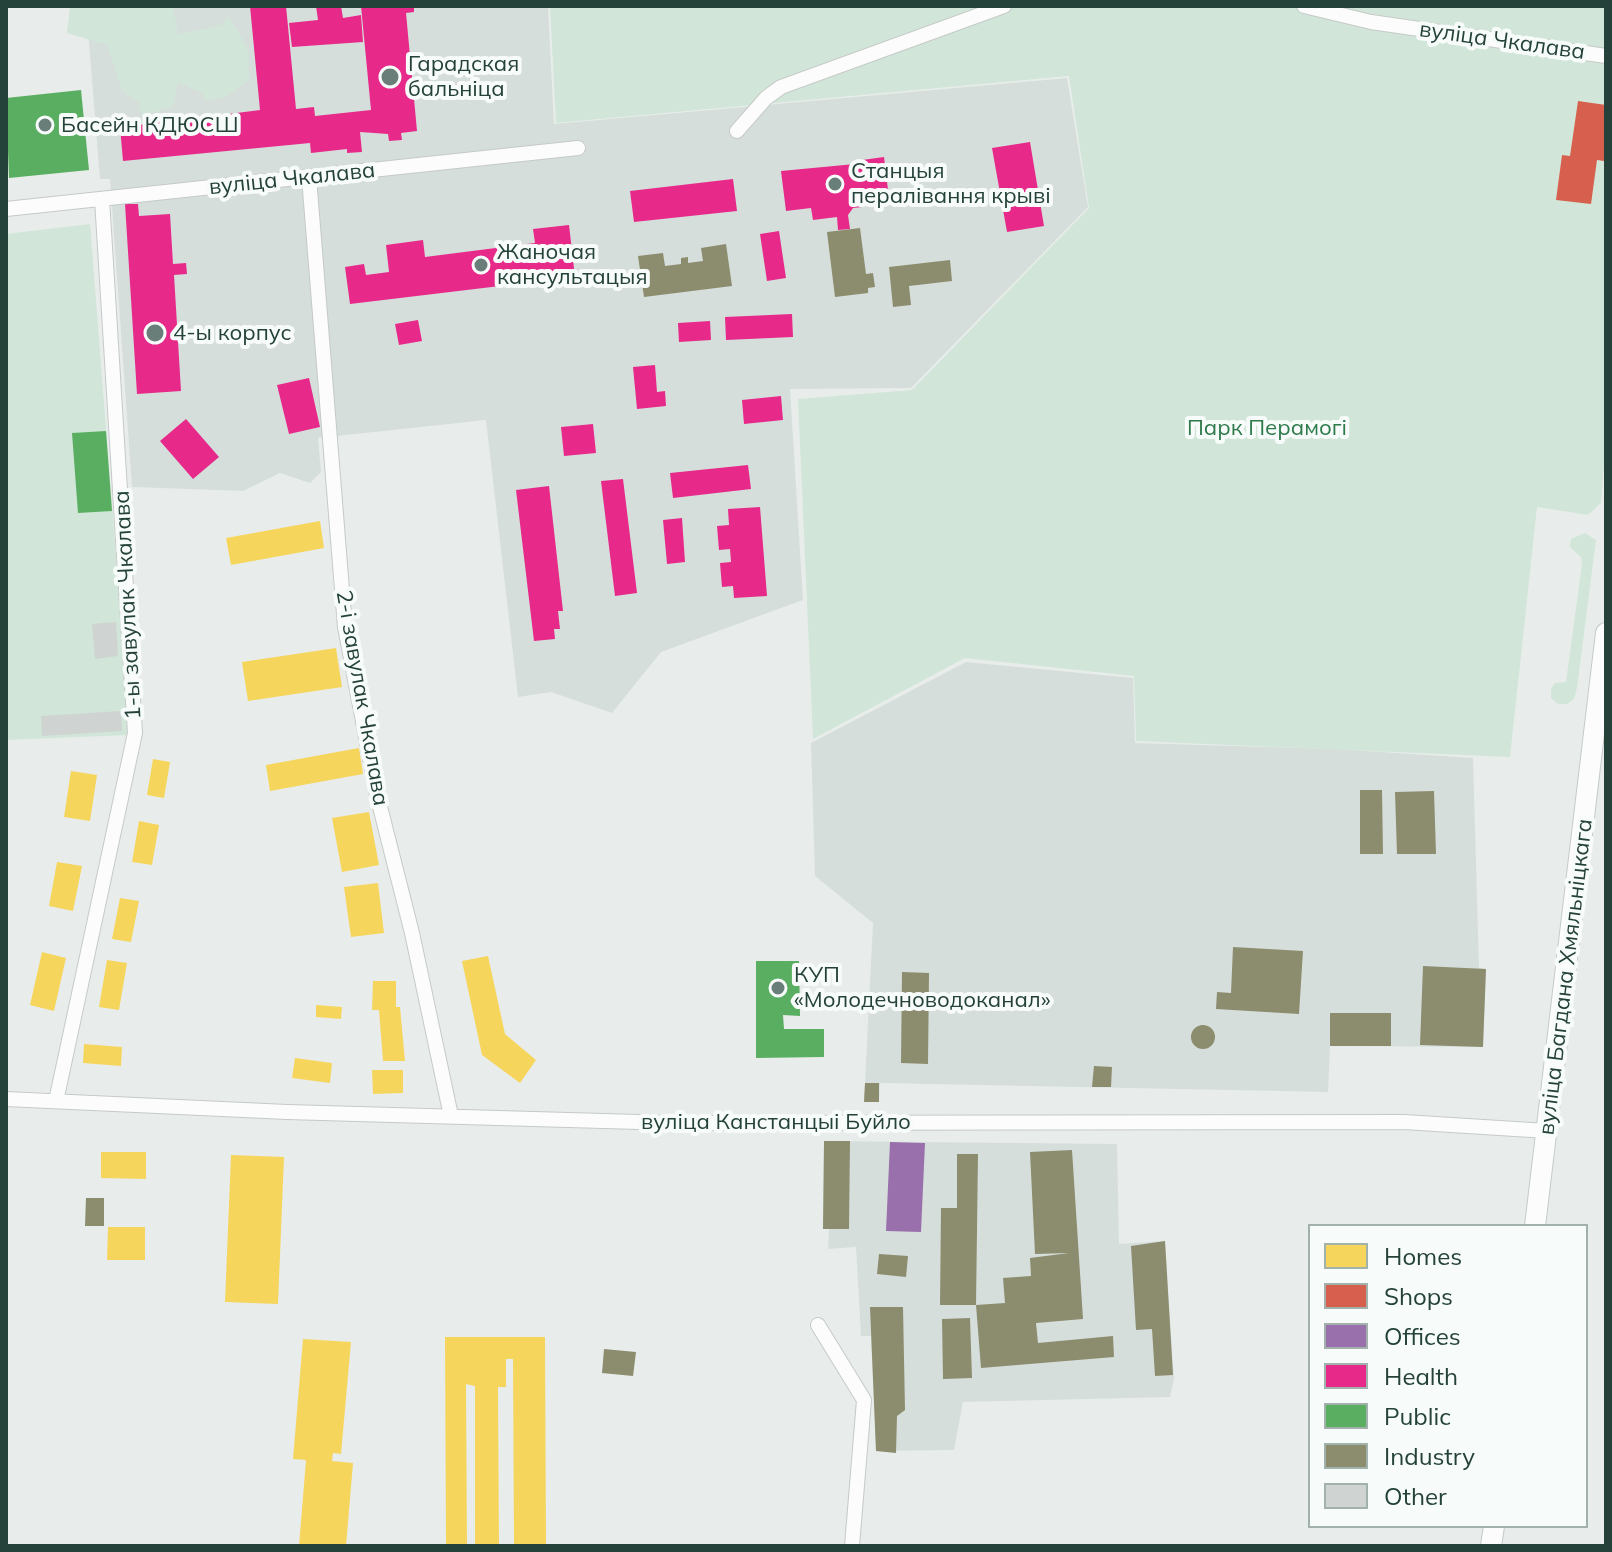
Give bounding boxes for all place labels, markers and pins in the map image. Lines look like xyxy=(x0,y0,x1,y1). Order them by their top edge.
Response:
place label: Гарадская бальніца xyxy=(408,51,519,102)
marker: Гарадская бальніца xyxy=(379,66,401,88)
place label: Басейн КДЮСШ xyxy=(61,112,238,138)
marker: Басейн КДЮСШ xyxy=(36,116,54,134)
place label: Станцыя пералівання крыві xyxy=(851,158,1051,210)
marker: Станцыя пералівання крыві xyxy=(826,175,844,193)
place label: Жаночая кансультацыя xyxy=(497,239,647,290)
marker: Жаночая кансультацыя xyxy=(472,256,490,274)
place label: 4-ы корпус xyxy=(173,320,292,346)
marker: 4-ы корпус xyxy=(144,322,166,344)
place label: КУП «Молодечноводоканал» xyxy=(794,962,1051,1014)
marker: КУП «Молодечноводоканал» xyxy=(769,979,787,997)

